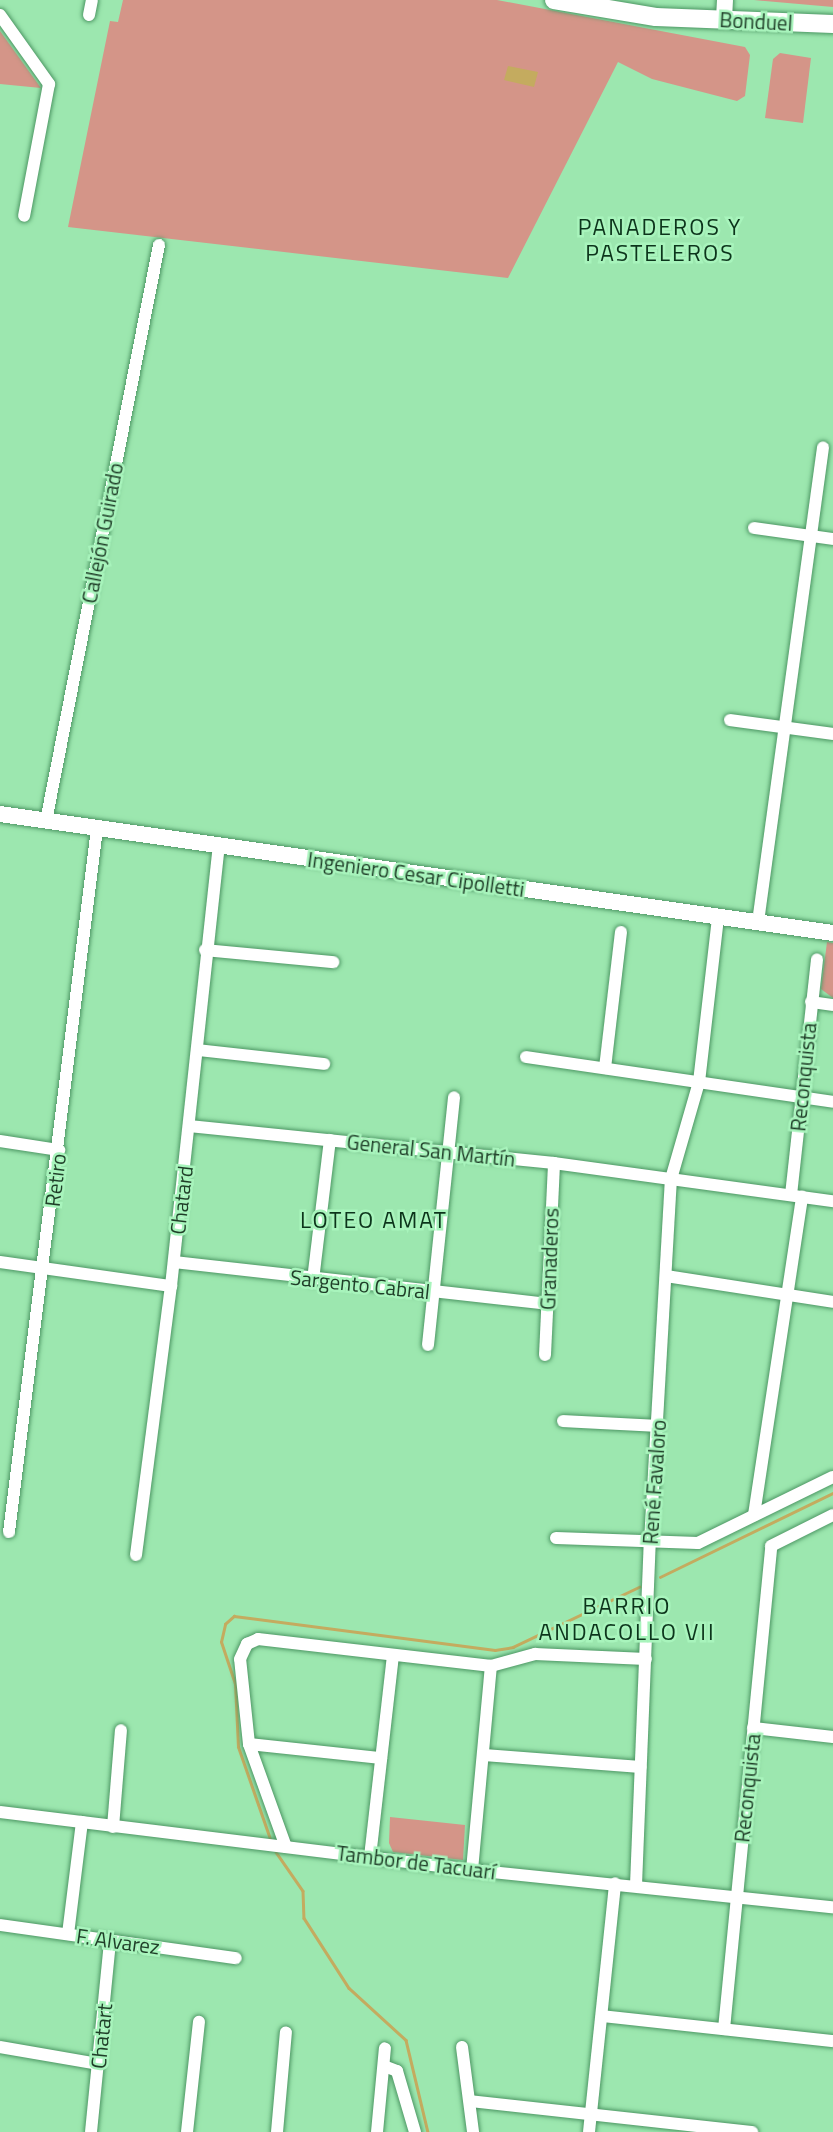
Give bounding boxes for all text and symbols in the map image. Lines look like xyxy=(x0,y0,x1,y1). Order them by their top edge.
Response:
street label: Bonduel xyxy=(719,7,793,35)
district label: PANADEROS Y PASTELEROS xyxy=(579,213,741,267)
street label: Callejón Guirado xyxy=(76,461,128,605)
street label: Ingeniero Cesar Cipolletti xyxy=(306,846,526,902)
street label: Reconquista xyxy=(785,1021,821,1133)
street label: General San Martín xyxy=(346,1129,516,1171)
street label: Retiro xyxy=(39,1152,71,1208)
street label: Chatard xyxy=(164,1164,198,1236)
district label: LOTEO AMAT xyxy=(301,1206,447,1234)
street label: Granaderos xyxy=(535,1208,563,1310)
street label: Sargento Cabral xyxy=(289,1264,431,1304)
street label: René Favaloro xyxy=(637,1419,671,1545)
district label: BARRIO ANDACOLLO VII xyxy=(540,1592,714,1646)
street label: Reconquista xyxy=(729,1732,765,1844)
street label: Tambor de Tacuarí xyxy=(335,1840,497,1884)
street label: F. Alvarez xyxy=(75,1923,161,1959)
street label: Chatart xyxy=(85,2002,117,2070)

